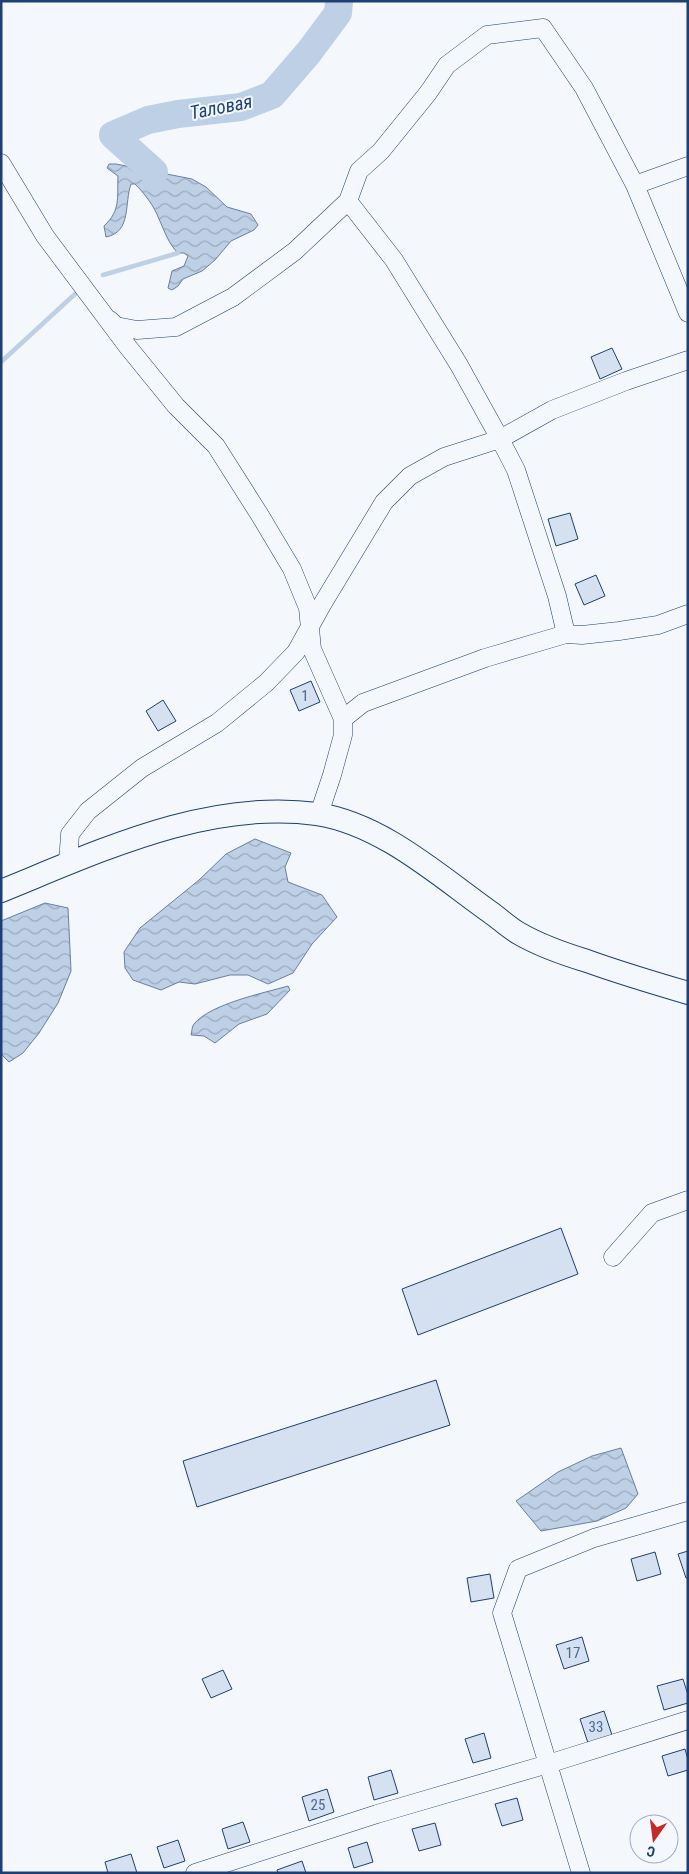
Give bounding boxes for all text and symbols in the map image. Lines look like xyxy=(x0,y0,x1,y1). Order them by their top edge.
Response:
water label: Таловая xyxy=(188,90,254,124)
house number: 1 xyxy=(301,687,309,705)
house number: 17 xyxy=(566,1644,580,1662)
house number: 33 xyxy=(589,1718,603,1736)
house number: 25 xyxy=(311,1796,325,1814)
north arrow xyxy=(629,1814,679,1864)
text: С xyxy=(645,1843,657,1860)

